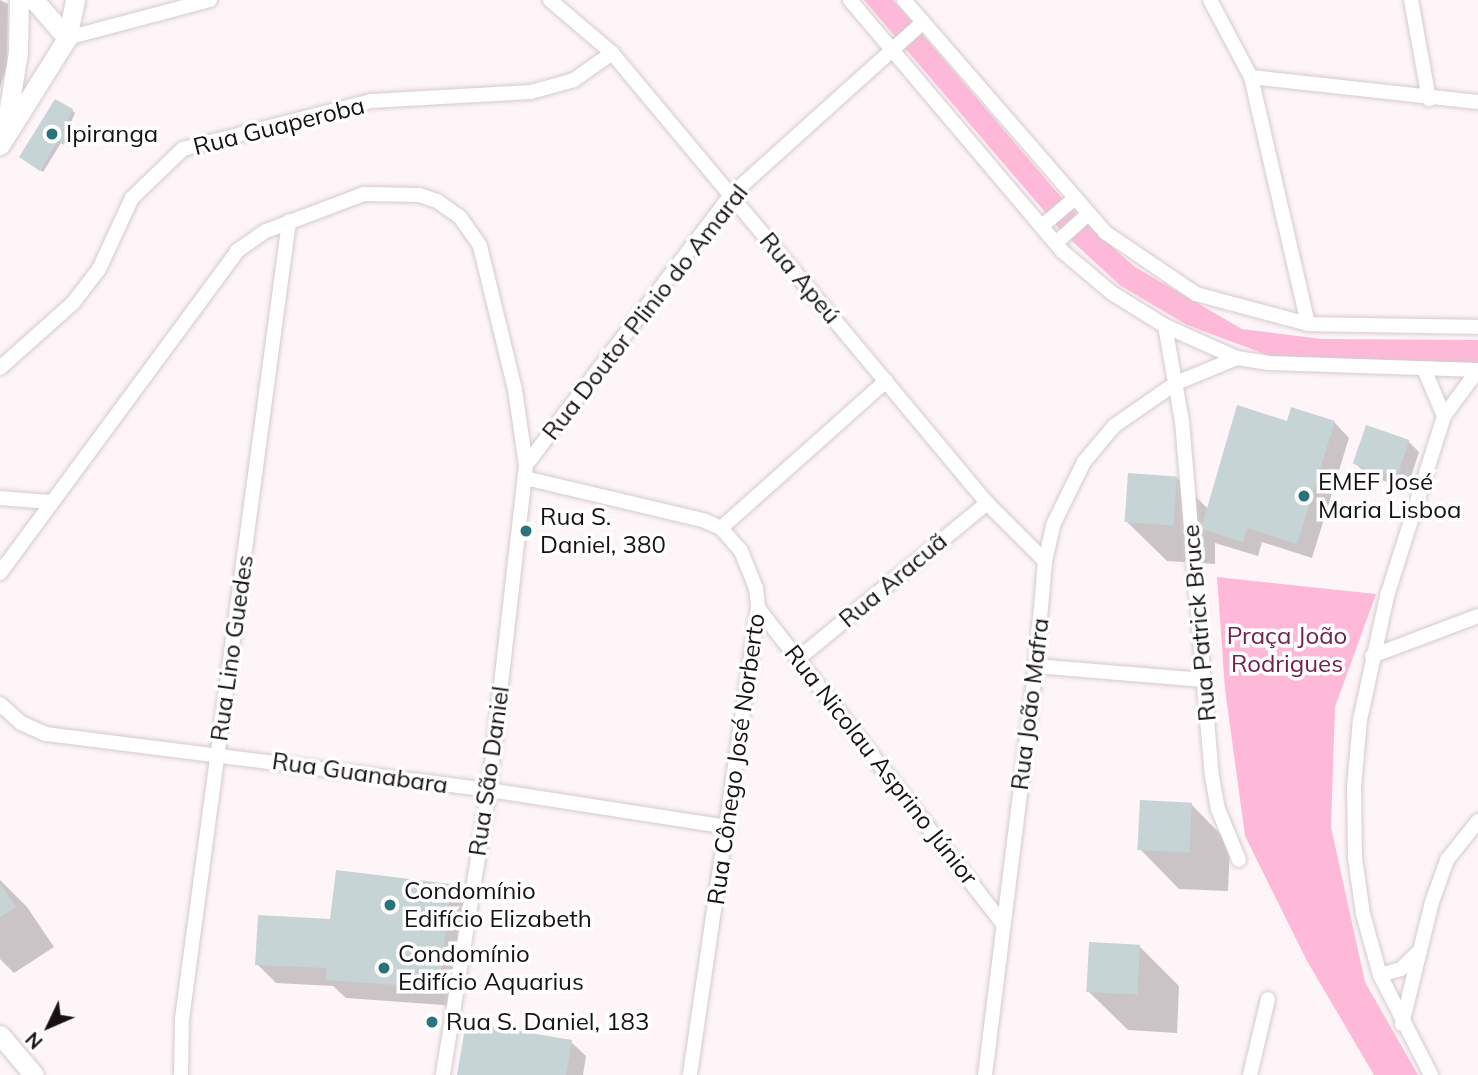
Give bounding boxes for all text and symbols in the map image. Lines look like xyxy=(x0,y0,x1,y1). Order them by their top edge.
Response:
street label: Rua Guaperoba xyxy=(190,91,368,161)
place label: Ipiranga xyxy=(66,120,158,148)
marker: Ipiranga xyxy=(44,126,60,142)
street label: Rua Doutor Plinio do Amaral xyxy=(536,178,754,446)
street label: Rua Apeú xyxy=(754,227,846,329)
place label: EMEF José Maria Lisboa xyxy=(1318,468,1461,524)
marker: EMEF José Maria Lisboa xyxy=(1296,488,1312,504)
place label: Rua S. Daniel, 380 xyxy=(540,503,666,559)
marker: Rua S. Daniel, 380 xyxy=(518,523,534,539)
street label: Rua Patrick Bruce xyxy=(1176,523,1222,723)
street label: Rua Aracuã xyxy=(833,527,953,633)
street label: Rua Lino Guedes xyxy=(205,553,259,743)
street label: Rua Cônego José Norberto xyxy=(701,611,771,907)
street label: Rua João Mafra xyxy=(1005,616,1055,792)
park label: Praça João Rodrigues xyxy=(1227,622,1347,678)
street label: Rua Nicolau Asprino Júnior xyxy=(778,639,984,891)
street label: Rua São Daniel xyxy=(463,684,515,858)
street label: Rua Guanabara xyxy=(270,746,450,800)
place label: Condomínio Edifício Elizabeth xyxy=(404,877,592,933)
marker: Condomínio Edifício Elizabeth xyxy=(382,897,398,913)
place label: Condomínio Edifício Aquarius xyxy=(398,940,584,996)
marker: Condomínio Edifício Aquarius xyxy=(376,960,392,976)
north arrow xyxy=(14,991,84,1061)
place label: Rua S. Daniel, 183 xyxy=(446,1008,649,1036)
marker: Rua S. Daniel, 183 xyxy=(424,1014,440,1030)
text: N xyxy=(20,1027,48,1054)

